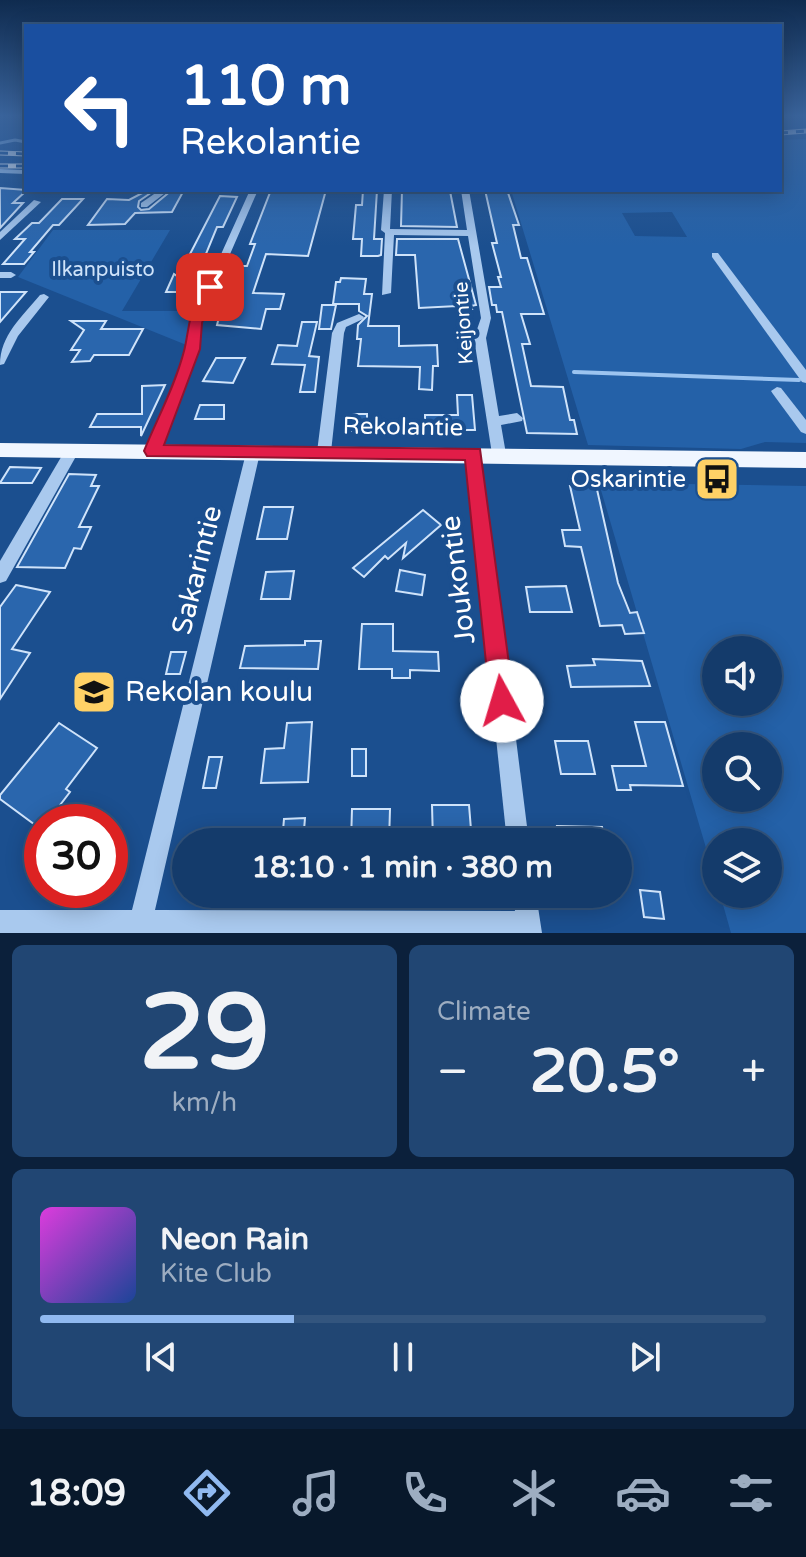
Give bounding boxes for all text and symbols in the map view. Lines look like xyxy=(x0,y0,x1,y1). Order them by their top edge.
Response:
text: 110 m xyxy=(180,53,351,120)
icon: left xyxy=(48,56,152,160)
text: Rekolantie xyxy=(180,121,361,164)
pin xyxy=(176,253,244,321)
park label: Ilkanpuisto xyxy=(51,258,155,282)
icon: arrive xyxy=(188,265,232,309)
street label: Keijontie xyxy=(449,281,479,365)
street label: Rekolantie xyxy=(342,411,464,443)
bus stop icon: Oskarintie xyxy=(693,455,741,503)
place label: Oskarintie xyxy=(571,465,686,494)
street label: Sakarintie xyxy=(165,502,229,638)
street label: Joukontie xyxy=(433,514,483,646)
map controls xyxy=(702,636,782,908)
button: sound xyxy=(702,636,782,716)
position arrow xyxy=(460,659,544,743)
school or university icon: Rekolan koulu xyxy=(70,668,118,716)
place label: Rekolan koulu xyxy=(125,675,313,709)
button: search xyxy=(702,732,782,812)
speed limit sign: 30 xyxy=(24,804,128,908)
button: layers xyxy=(702,828,782,908)
text: 18:10 · 1 min · 380 m xyxy=(251,849,553,886)
text: 29 xyxy=(139,972,270,1097)
text: Climate xyxy=(437,996,531,1027)
text: 20.5° xyxy=(530,1036,680,1108)
text: − xyxy=(437,1046,468,1099)
text: + xyxy=(741,1046,766,1099)
text: km/h xyxy=(172,1087,237,1118)
text: Neon Rain xyxy=(160,1221,309,1258)
text: Kite Club xyxy=(160,1258,272,1289)
icon: previous xyxy=(139,1335,183,1379)
icon: pause xyxy=(381,1335,425,1379)
icon: next xyxy=(623,1335,667,1379)
icon: directions xyxy=(179,1465,235,1521)
icon: music xyxy=(288,1465,344,1521)
icon: phone xyxy=(397,1465,453,1521)
icon: climate xyxy=(506,1465,562,1521)
icon: car xyxy=(615,1465,671,1521)
icon: filters xyxy=(723,1465,779,1521)
text: 18:09 xyxy=(26,1472,126,1515)

